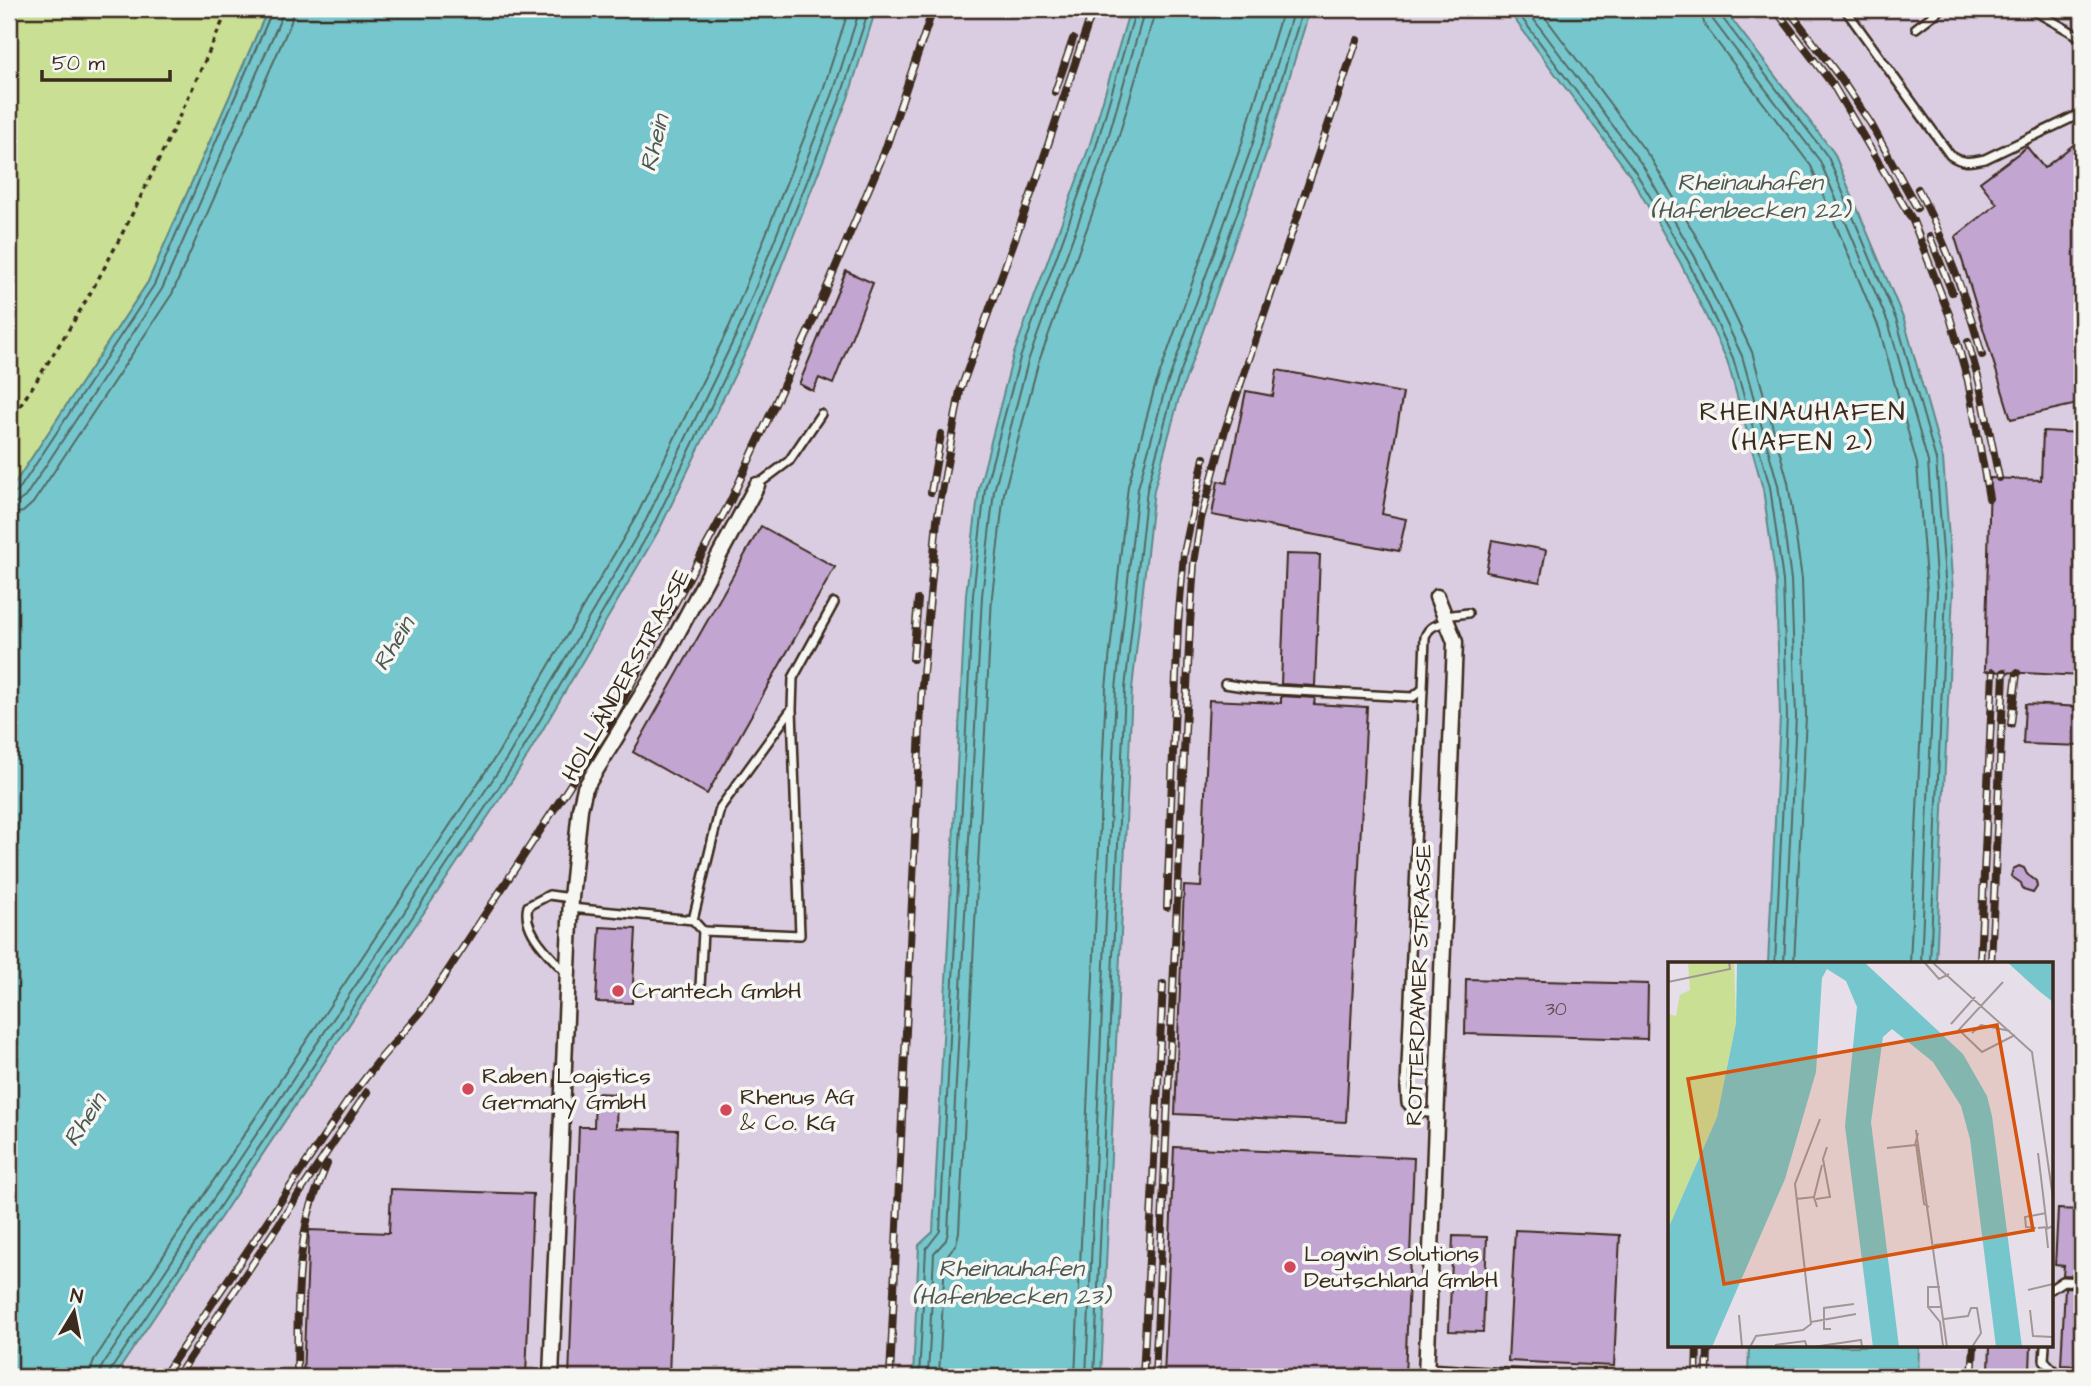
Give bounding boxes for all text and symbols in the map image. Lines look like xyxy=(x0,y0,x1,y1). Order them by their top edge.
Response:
scale bar xyxy=(42,38,170,82)
text: 50 m xyxy=(52,49,106,78)
water label: Rhein xyxy=(632,109,679,175)
water label: Rheinauhafen (Hafenbecken 22) xyxy=(1650,166,1853,228)
district label: RHEINAUHAFEN (HAFEN 2) xyxy=(1699,394,1907,460)
street label: HOLLÄNDERSTRASSE xyxy=(554,563,698,787)
water label: Rhein xyxy=(365,609,424,677)
street label: ROTTERDAMER STRASSE xyxy=(1398,843,1440,1126)
inset map xyxy=(1668,962,2052,1348)
place label: Crantech GmbH xyxy=(632,975,802,1007)
marker: Crantech GmbH xyxy=(610,983,626,999)
house number: 30 xyxy=(1545,996,1567,1023)
place label: Raben Logistics Germany GmbH xyxy=(482,1060,651,1119)
marker: Raben Logistics Germany GmbH xyxy=(460,1081,476,1097)
place label: Rhenus AG & Co. KG xyxy=(740,1081,855,1139)
water label: Rhein xyxy=(55,1085,116,1153)
marker: Rhenus AG & Co. KG xyxy=(718,1102,734,1118)
place label: Logwin Solutions Deutschland GmbH xyxy=(1304,1238,1498,1296)
water label: Rheinauhafen (Hafenbecken 23) xyxy=(912,1252,1113,1314)
marker: Logwin Solutions Deutschland GmbH xyxy=(1282,1259,1298,1275)
north arrow xyxy=(38,1278,108,1348)
text: N xyxy=(68,1282,85,1311)

